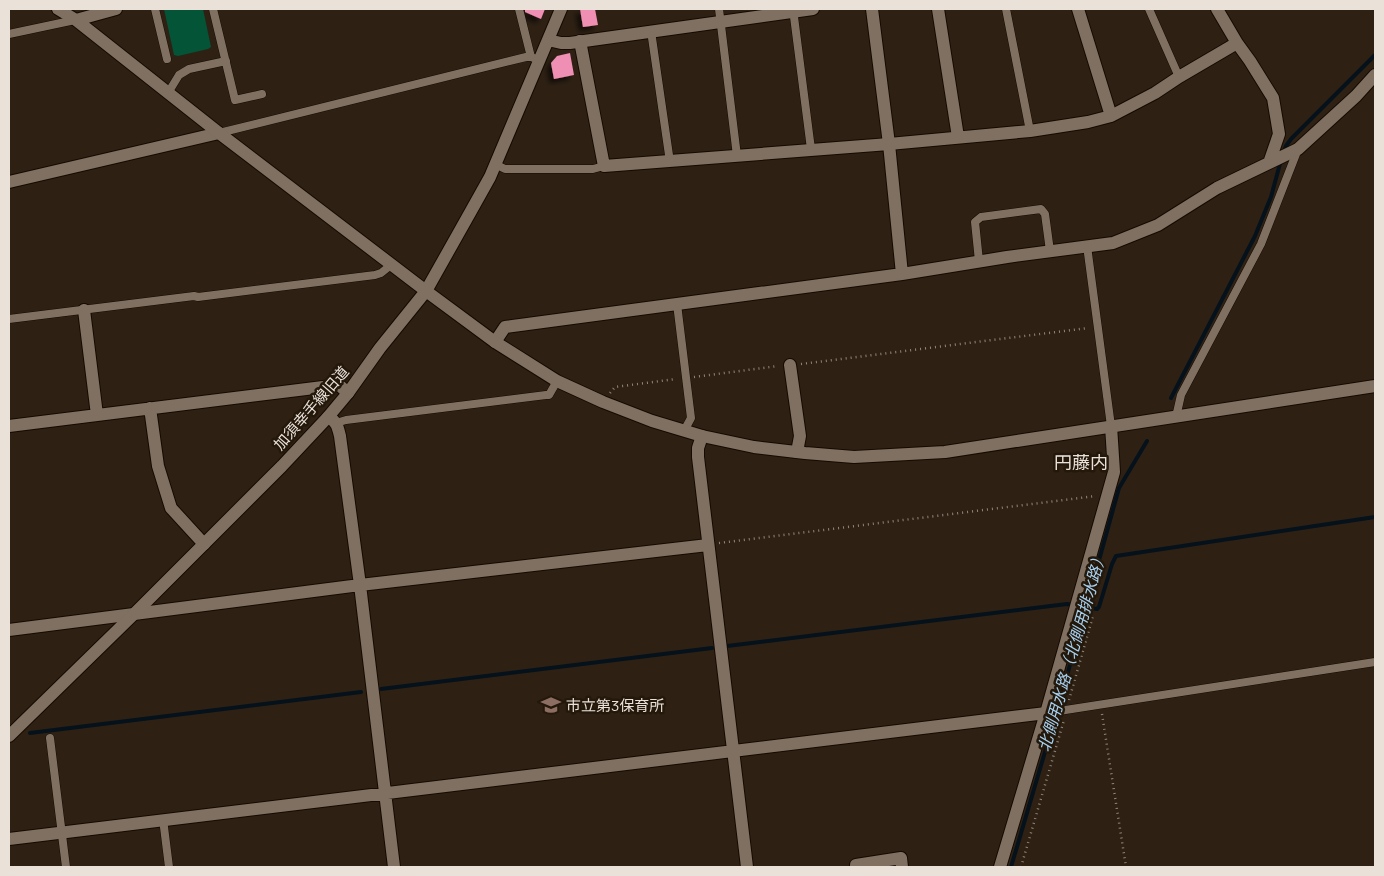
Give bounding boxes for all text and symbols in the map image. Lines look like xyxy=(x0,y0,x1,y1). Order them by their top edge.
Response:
street label: 加須幸手線旧道 xyxy=(269,361,353,455)
district label: 円藤内 xyxy=(1054,450,1108,474)
water label: 北側用水路（北側用排水路） xyxy=(1033,548,1111,754)
school or university icon: 市立第3保育所 xyxy=(540,694,562,716)
place label: 市立第3保育所 xyxy=(566,695,664,716)

